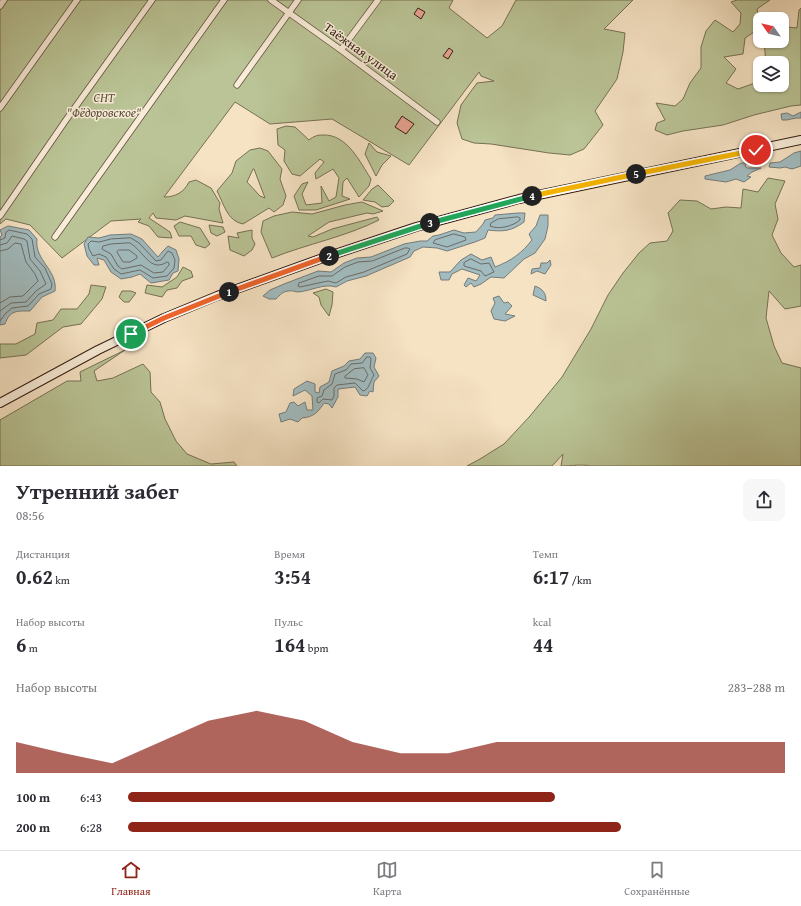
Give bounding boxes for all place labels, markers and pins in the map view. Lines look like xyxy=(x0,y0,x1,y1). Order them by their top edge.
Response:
pin xyxy=(739,133,773,167)
pin: 5 xyxy=(626,164,646,184)
pin: 4 xyxy=(522,186,542,206)
pin: 3 xyxy=(420,213,440,233)
pin: 2 xyxy=(319,246,339,266)
pin: 1 xyxy=(219,282,239,302)
pin xyxy=(114,317,148,351)

